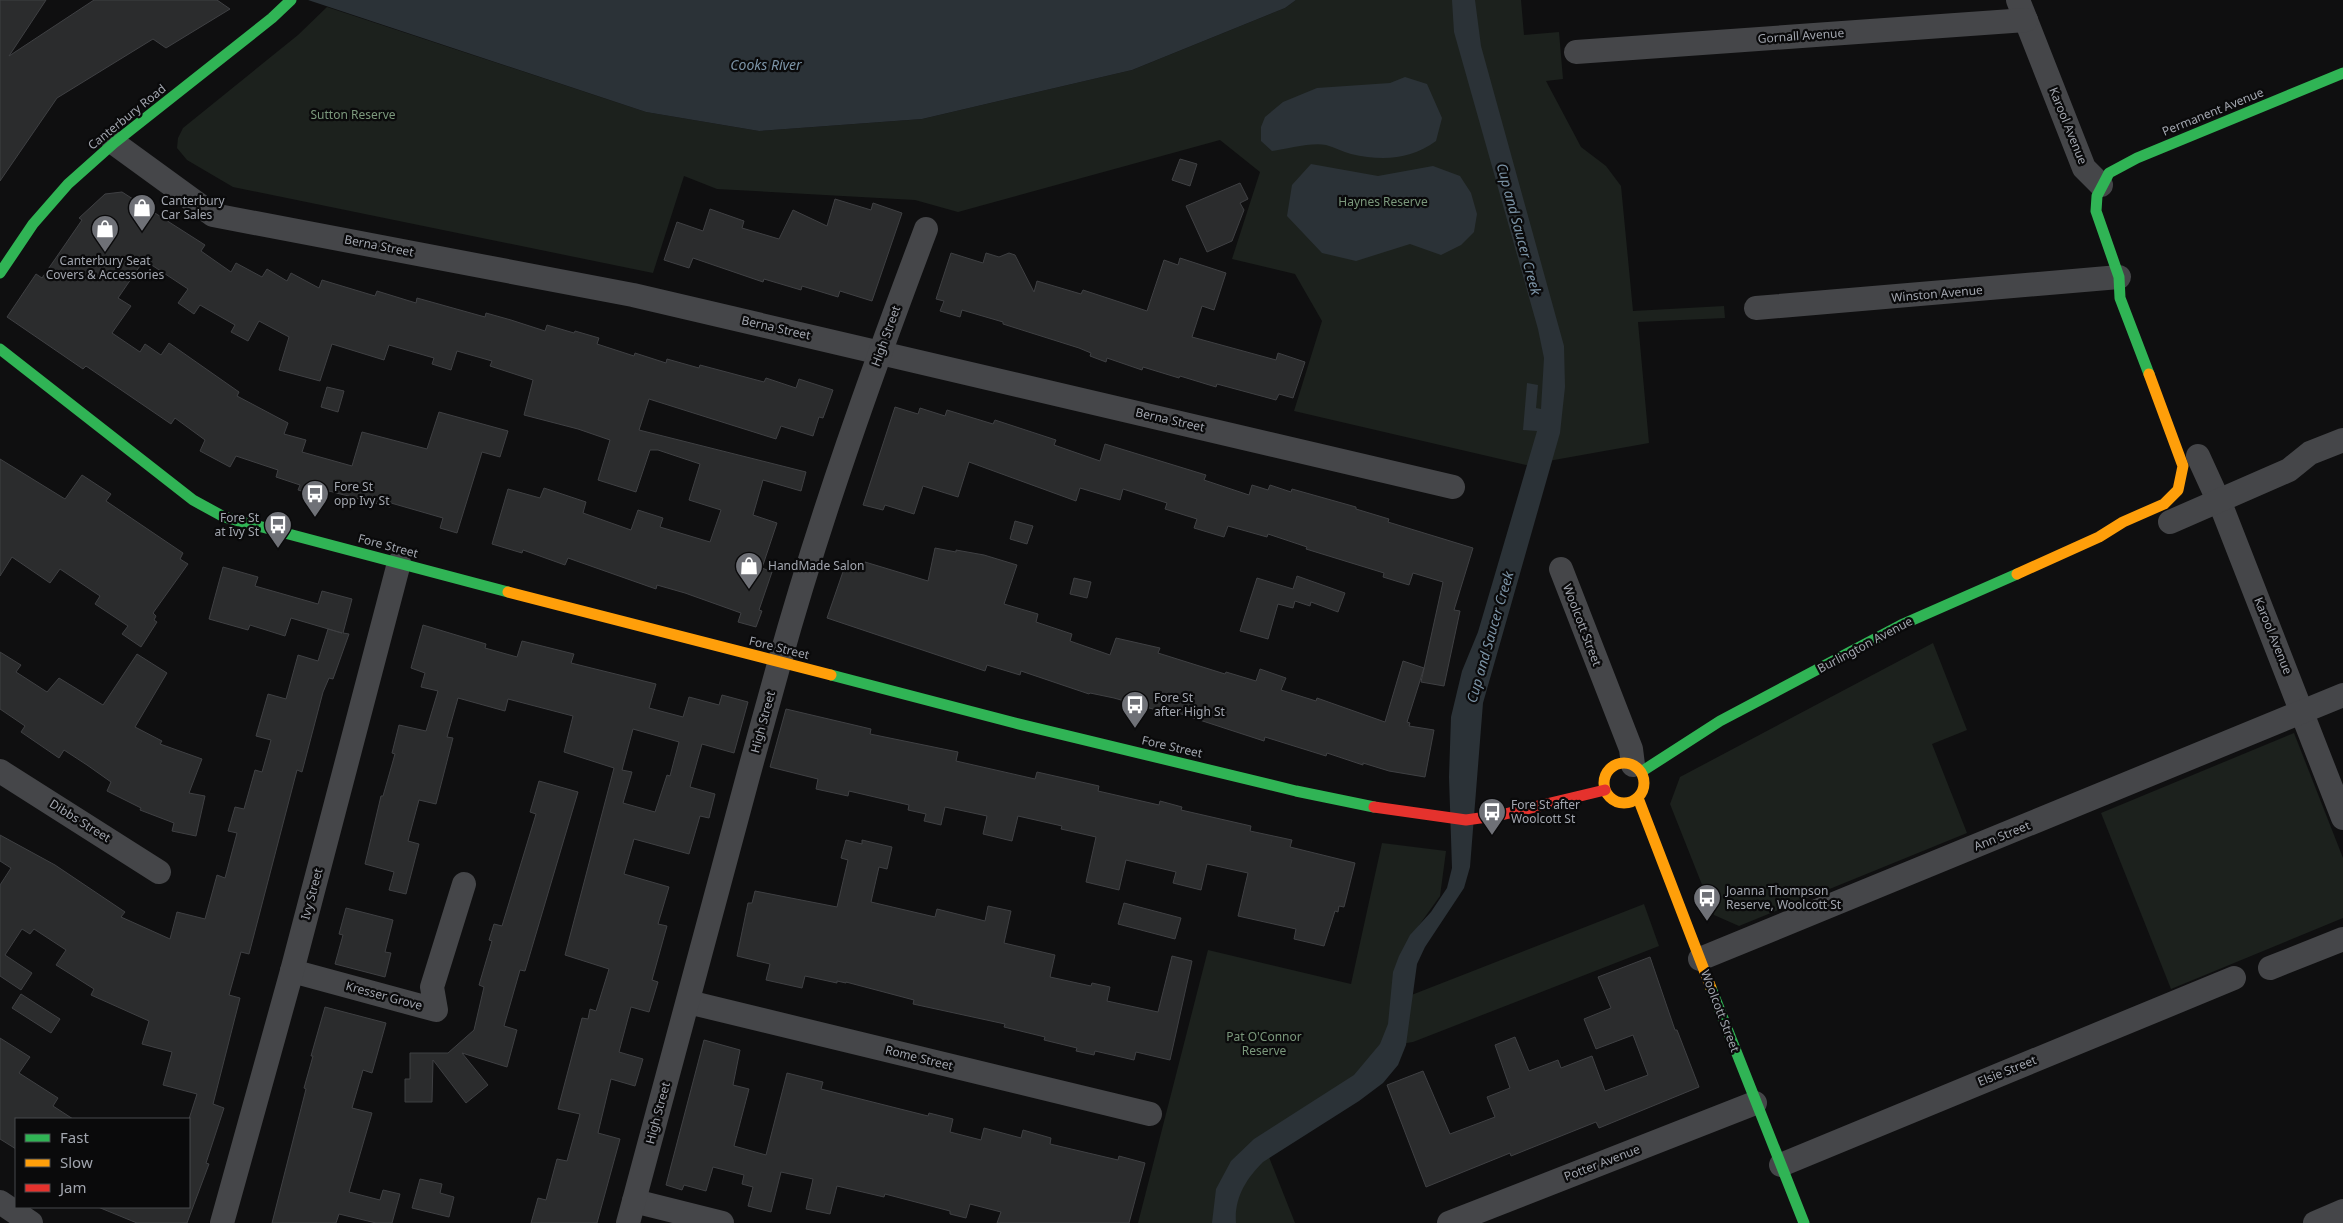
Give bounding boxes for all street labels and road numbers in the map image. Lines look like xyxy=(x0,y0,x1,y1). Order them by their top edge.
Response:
street label: Gornall Avenue xyxy=(1757,24,1845,47)
street label: Canterbury Road xyxy=(84,80,169,153)
street label: Permanent Avenue xyxy=(2160,83,2266,140)
street label: Karool Avenue xyxy=(2045,85,2092,167)
street label: Berna Street xyxy=(343,230,416,261)
street label: Winston Avenue xyxy=(1891,281,1984,306)
street label: High Street xyxy=(867,303,905,369)
street label: Berna Street xyxy=(740,311,813,344)
street label: Berna Street xyxy=(1134,403,1207,436)
street label: Fore Street xyxy=(356,529,421,562)
street label: Woolcott Street xyxy=(1559,581,1606,669)
street label: Karool Avenue xyxy=(2250,595,2297,677)
street label: Burlington Avenue xyxy=(1814,612,1916,677)
street label: Fore Street xyxy=(747,632,812,663)
street label: High Street xyxy=(746,688,779,755)
street label: Fore Street xyxy=(1140,731,1205,762)
street label: Dibbs Street xyxy=(47,795,115,846)
street label: Ann Street xyxy=(1971,816,2033,854)
street label: Ivy Street xyxy=(296,865,327,922)
street label: Woolcott Street xyxy=(1697,967,1744,1055)
street label: Kresser Grove xyxy=(344,977,425,1014)
street label: Rome Street xyxy=(883,1041,955,1074)
street label: Elsie Street xyxy=(1975,1051,2039,1090)
street label: High Street xyxy=(641,1079,674,1146)
street label: Potter Avenue xyxy=(1561,1140,1642,1185)

